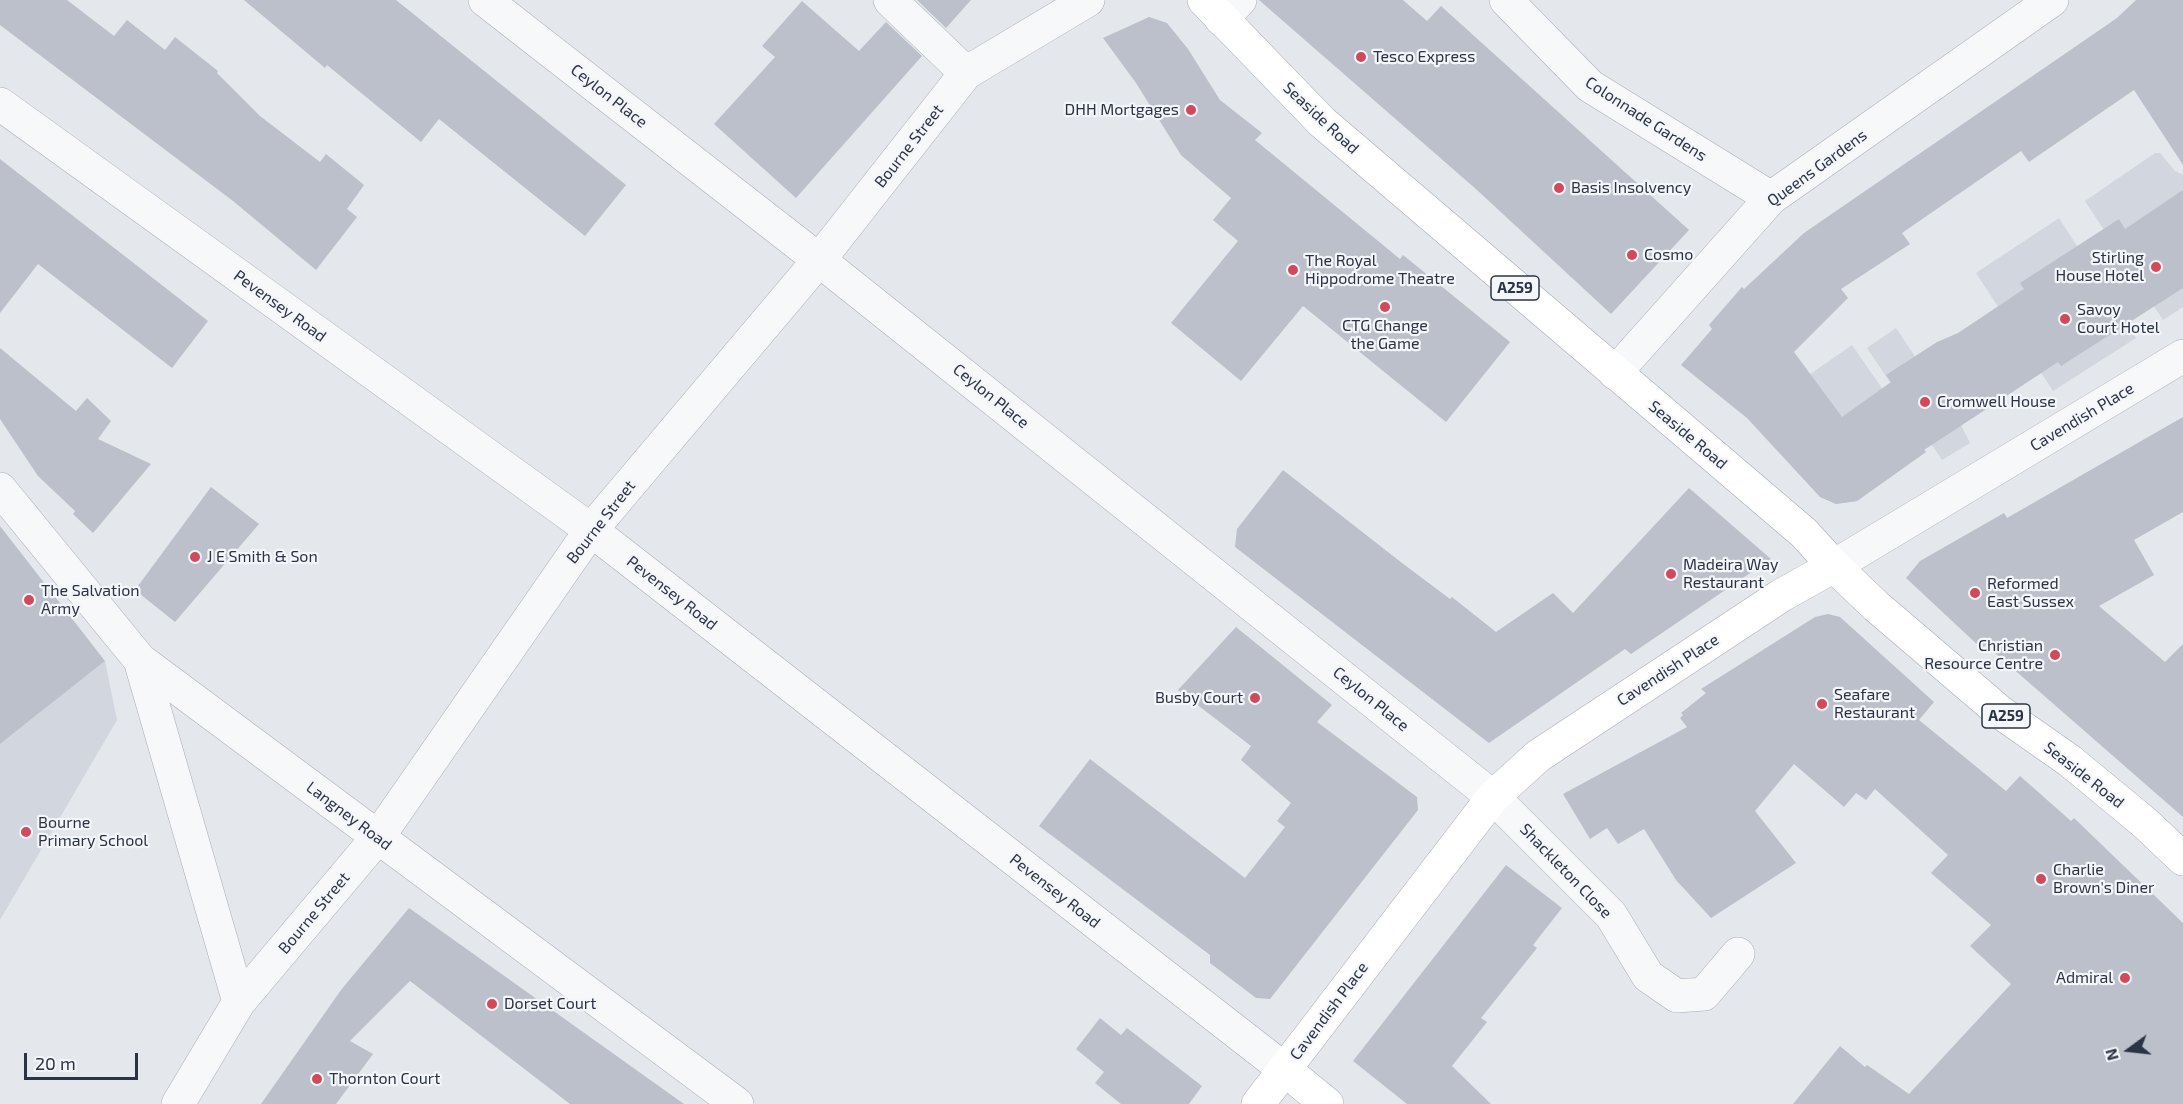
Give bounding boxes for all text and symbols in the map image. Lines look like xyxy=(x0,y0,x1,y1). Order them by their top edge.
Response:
place label: Tesco Express xyxy=(1373,47,1475,67)
marker: Tesco Express xyxy=(1354,50,1368,64)
street label: Ceylon Place xyxy=(567,60,651,132)
street label: Colonnade Gardens xyxy=(1582,73,1710,165)
street label: Seaside Road xyxy=(1279,78,1363,158)
place label: DHH Mortgages xyxy=(1065,100,1179,120)
street label: Bourne Street xyxy=(871,101,947,191)
marker: DHH Mortgages xyxy=(1184,103,1198,117)
street label: Queens Gardens xyxy=(1764,125,1870,211)
place label: Basis Insolvency xyxy=(1571,178,1691,198)
marker: Basis Insolvency xyxy=(1552,181,1566,195)
place label: Cosmo xyxy=(1644,245,1693,265)
marker: Cosmo xyxy=(1625,248,1639,262)
place label: Stirling House Hotel xyxy=(2056,248,2144,286)
place label: The Royal Hippodrome Theatre xyxy=(1305,251,1455,289)
marker: Stirling House Hotel xyxy=(2149,260,2163,274)
marker: The Royal Hippodrome Theatre xyxy=(1286,263,1300,277)
street label: Pevensey Road xyxy=(230,266,330,346)
road number: A259 xyxy=(1491,276,1539,300)
marker: CTG Change the Game xyxy=(1378,300,1392,314)
place label: Savoy Court Hotel xyxy=(2077,300,2160,338)
marker: Savoy Court Hotel xyxy=(2058,312,2072,326)
place label: CTG Change the Game xyxy=(1342,316,1428,354)
street label: Ceylon Place xyxy=(949,360,1033,432)
street label: Cavendish Place xyxy=(2027,378,2137,456)
place label: Cromwell House xyxy=(1937,392,2056,412)
marker: Cromwell House xyxy=(1918,395,1932,409)
street label: Seaside Road xyxy=(1645,397,1731,473)
street label: Bourne Street xyxy=(563,477,639,567)
place label: J E Smith & Son xyxy=(207,547,318,567)
marker: J E Smith & Son xyxy=(188,550,202,564)
street label: Pevensey Road xyxy=(623,552,721,634)
place label: Madeira Way Restaurant xyxy=(1683,555,1779,593)
marker: Madeira Way Restaurant xyxy=(1664,567,1678,581)
place label: Reformed East Sussex xyxy=(1987,574,2074,612)
place label: The Salvation Army xyxy=(41,581,140,619)
marker: Reformed East Sussex xyxy=(1968,586,1982,600)
marker: The Salvation Army xyxy=(22,593,36,607)
street label: Cavendish Place xyxy=(1613,630,1723,710)
place label: Christian Resource Centre xyxy=(1924,636,2043,674)
marker: Christian Resource Centre xyxy=(2048,648,2062,662)
street label: Ceylon Place xyxy=(1329,663,1413,735)
place label: Seafare Restaurant xyxy=(1834,685,1915,723)
place label: Busby Court xyxy=(1155,688,1243,708)
marker: Busby Court xyxy=(1248,691,1262,705)
marker: Seafare Restaurant xyxy=(1815,697,1829,711)
road number: A259 xyxy=(1982,704,2030,728)
street label: Seaside Road xyxy=(2040,738,2128,812)
street label: Langney Road xyxy=(303,778,395,854)
place label: Bourne Primary School xyxy=(38,813,148,851)
street label: Shackleton Close xyxy=(1516,820,1616,922)
marker: Bourne Primary School xyxy=(19,825,33,839)
street label: Pevensey Road xyxy=(1006,850,1104,932)
place label: Charlie Brown's Diner xyxy=(2053,860,2154,898)
street label: Bourne Street xyxy=(274,868,354,958)
marker: Charlie Brown's Diner xyxy=(2034,872,2048,886)
street label: Cavendish Place xyxy=(1286,958,1372,1064)
place label: Admiral xyxy=(2056,968,2113,988)
marker: Admiral xyxy=(2118,971,2132,985)
place label: Dorset Court xyxy=(504,994,596,1014)
marker: Dorset Court xyxy=(485,997,499,1011)
north arrow xyxy=(2099,1020,2159,1080)
scale bar xyxy=(27,1041,141,1079)
text: N xyxy=(2100,1047,2122,1063)
text: 20 m xyxy=(35,1052,76,1074)
place label: Thornton Court xyxy=(329,1069,440,1089)
marker: Thornton Court xyxy=(310,1072,324,1086)

